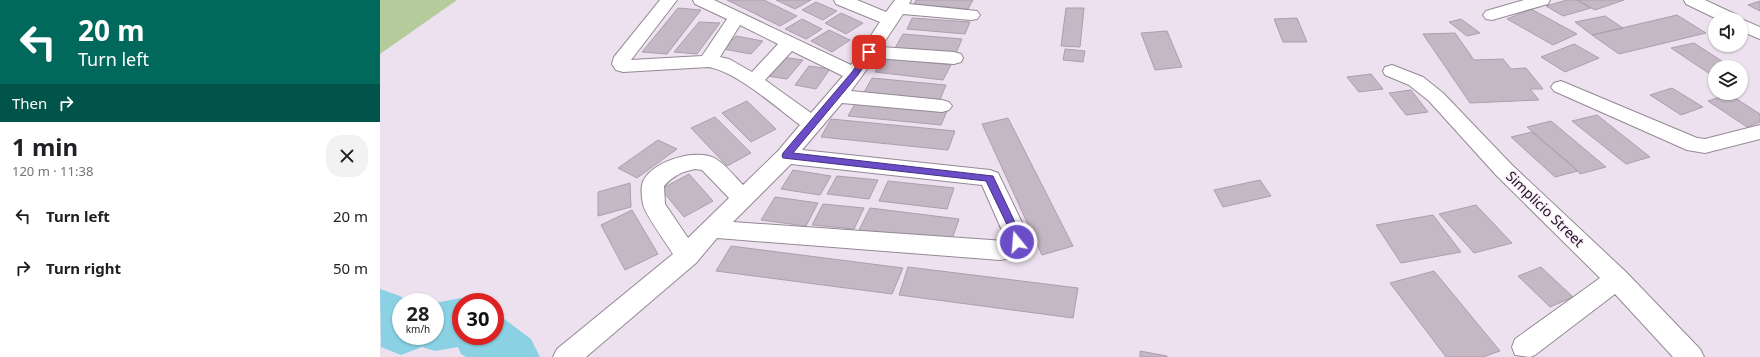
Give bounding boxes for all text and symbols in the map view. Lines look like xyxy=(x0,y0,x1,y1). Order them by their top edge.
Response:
text: 20 m xyxy=(78,11,145,49)
map controls xyxy=(1708,12,1748,100)
button: sound xyxy=(1708,12,1748,52)
icon: left xyxy=(12,16,64,68)
pin xyxy=(852,35,886,69)
icon: arrive xyxy=(858,41,880,63)
text: Turn left xyxy=(78,47,149,71)
button: layers xyxy=(1708,60,1748,100)
icon: right xyxy=(55,92,77,114)
text: Then xyxy=(12,93,47,113)
text: 1 min xyxy=(12,130,78,163)
button: close xyxy=(326,135,368,177)
text: 120 m · 11:38 xyxy=(12,162,93,180)
street label: Simplicio Street xyxy=(1502,166,1589,251)
icon: left xyxy=(12,205,34,227)
text: Turn left xyxy=(46,206,110,226)
text: 20 m xyxy=(333,206,368,226)
position arrow xyxy=(996,221,1038,263)
icon: right xyxy=(12,257,34,279)
text: Turn right xyxy=(46,258,121,278)
text: 50 m xyxy=(333,258,368,278)
speed limit sign: 30 xyxy=(452,293,504,345)
text: 28 xyxy=(407,300,429,327)
text: km/h xyxy=(406,322,430,336)

